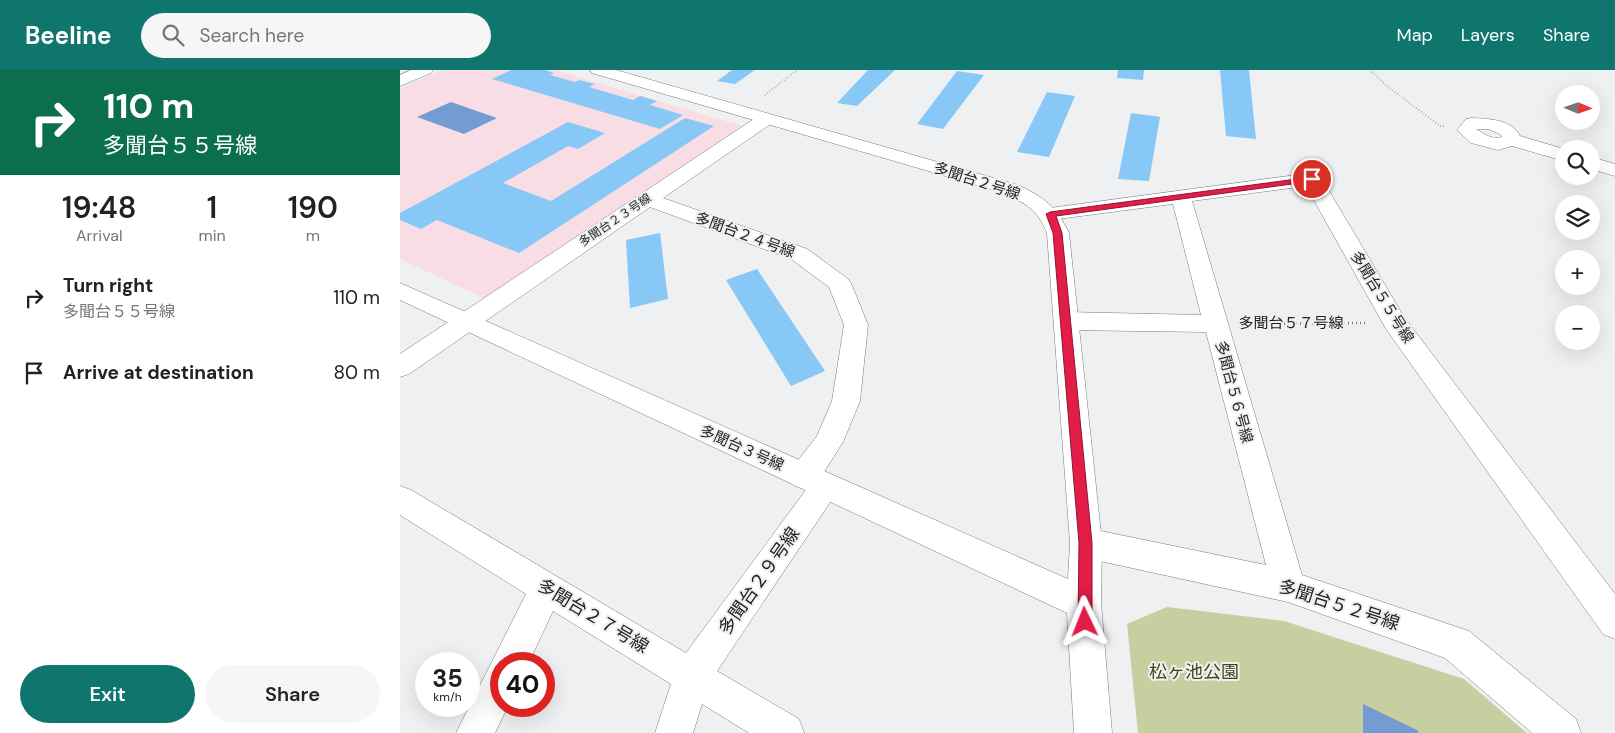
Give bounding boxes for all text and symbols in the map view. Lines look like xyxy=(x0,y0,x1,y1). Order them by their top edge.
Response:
search box xyxy=(141,13,491,58)
text: Beeline xyxy=(25,20,111,51)
icon: search xyxy=(159,21,187,49)
text: Search here xyxy=(199,23,304,48)
text: Map xyxy=(1397,23,1433,47)
text: Layers xyxy=(1461,23,1515,47)
text: Share xyxy=(1543,23,1590,47)
text: 110 m xyxy=(103,83,194,129)
north arrow xyxy=(1555,85,1600,130)
map controls xyxy=(1555,85,1600,350)
icon: right xyxy=(20,90,85,155)
text: 多聞台５５号線 xyxy=(103,131,257,160)
button: search xyxy=(1555,140,1600,185)
street label: 多聞台２号線 xyxy=(931,158,1023,204)
pin xyxy=(1291,158,1333,200)
icon: arrive xyxy=(1298,165,1326,193)
text: 19:48 xyxy=(62,188,136,227)
text: 1 xyxy=(207,188,217,227)
text: 190 xyxy=(288,188,338,227)
street label: 多聞台２３号線 xyxy=(576,190,654,250)
button: layers xyxy=(1555,195,1600,240)
street label: 多聞台２４号線 xyxy=(692,208,798,262)
text: Arrival xyxy=(76,225,123,246)
text: min xyxy=(198,225,226,246)
text: m xyxy=(306,225,320,246)
street label: 多聞台５５号線 xyxy=(1346,247,1418,347)
button: + xyxy=(1555,250,1600,295)
text: Turn right xyxy=(63,273,153,298)
icon: right xyxy=(20,284,48,312)
text: 110 m xyxy=(333,285,380,310)
text: 多聞台５５号線 xyxy=(63,301,175,322)
button: − xyxy=(1555,305,1600,350)
street label: 多聞台５７号線 xyxy=(1238,313,1344,333)
street label: 多聞台５６号線 xyxy=(1211,339,1257,445)
icon: arrive xyxy=(20,359,48,387)
text: Arrive at destination xyxy=(63,360,254,385)
text: 80 m xyxy=(333,360,380,385)
street label: 多聞台３号線 xyxy=(697,421,787,475)
street label: 多聞台２９号線 xyxy=(713,523,805,639)
street label: 多聞台２７号線 xyxy=(533,573,653,659)
street label: 多聞台５２号線 xyxy=(1275,574,1403,636)
position arrow xyxy=(1058,595,1110,647)
speed limit sign: 40 xyxy=(490,652,555,717)
park label: 松ヶ池公園 xyxy=(1149,660,1239,684)
text: 35 xyxy=(432,662,463,695)
button: Exit xyxy=(20,665,195,723)
button: Share xyxy=(205,665,380,723)
text: km/h xyxy=(433,689,462,705)

